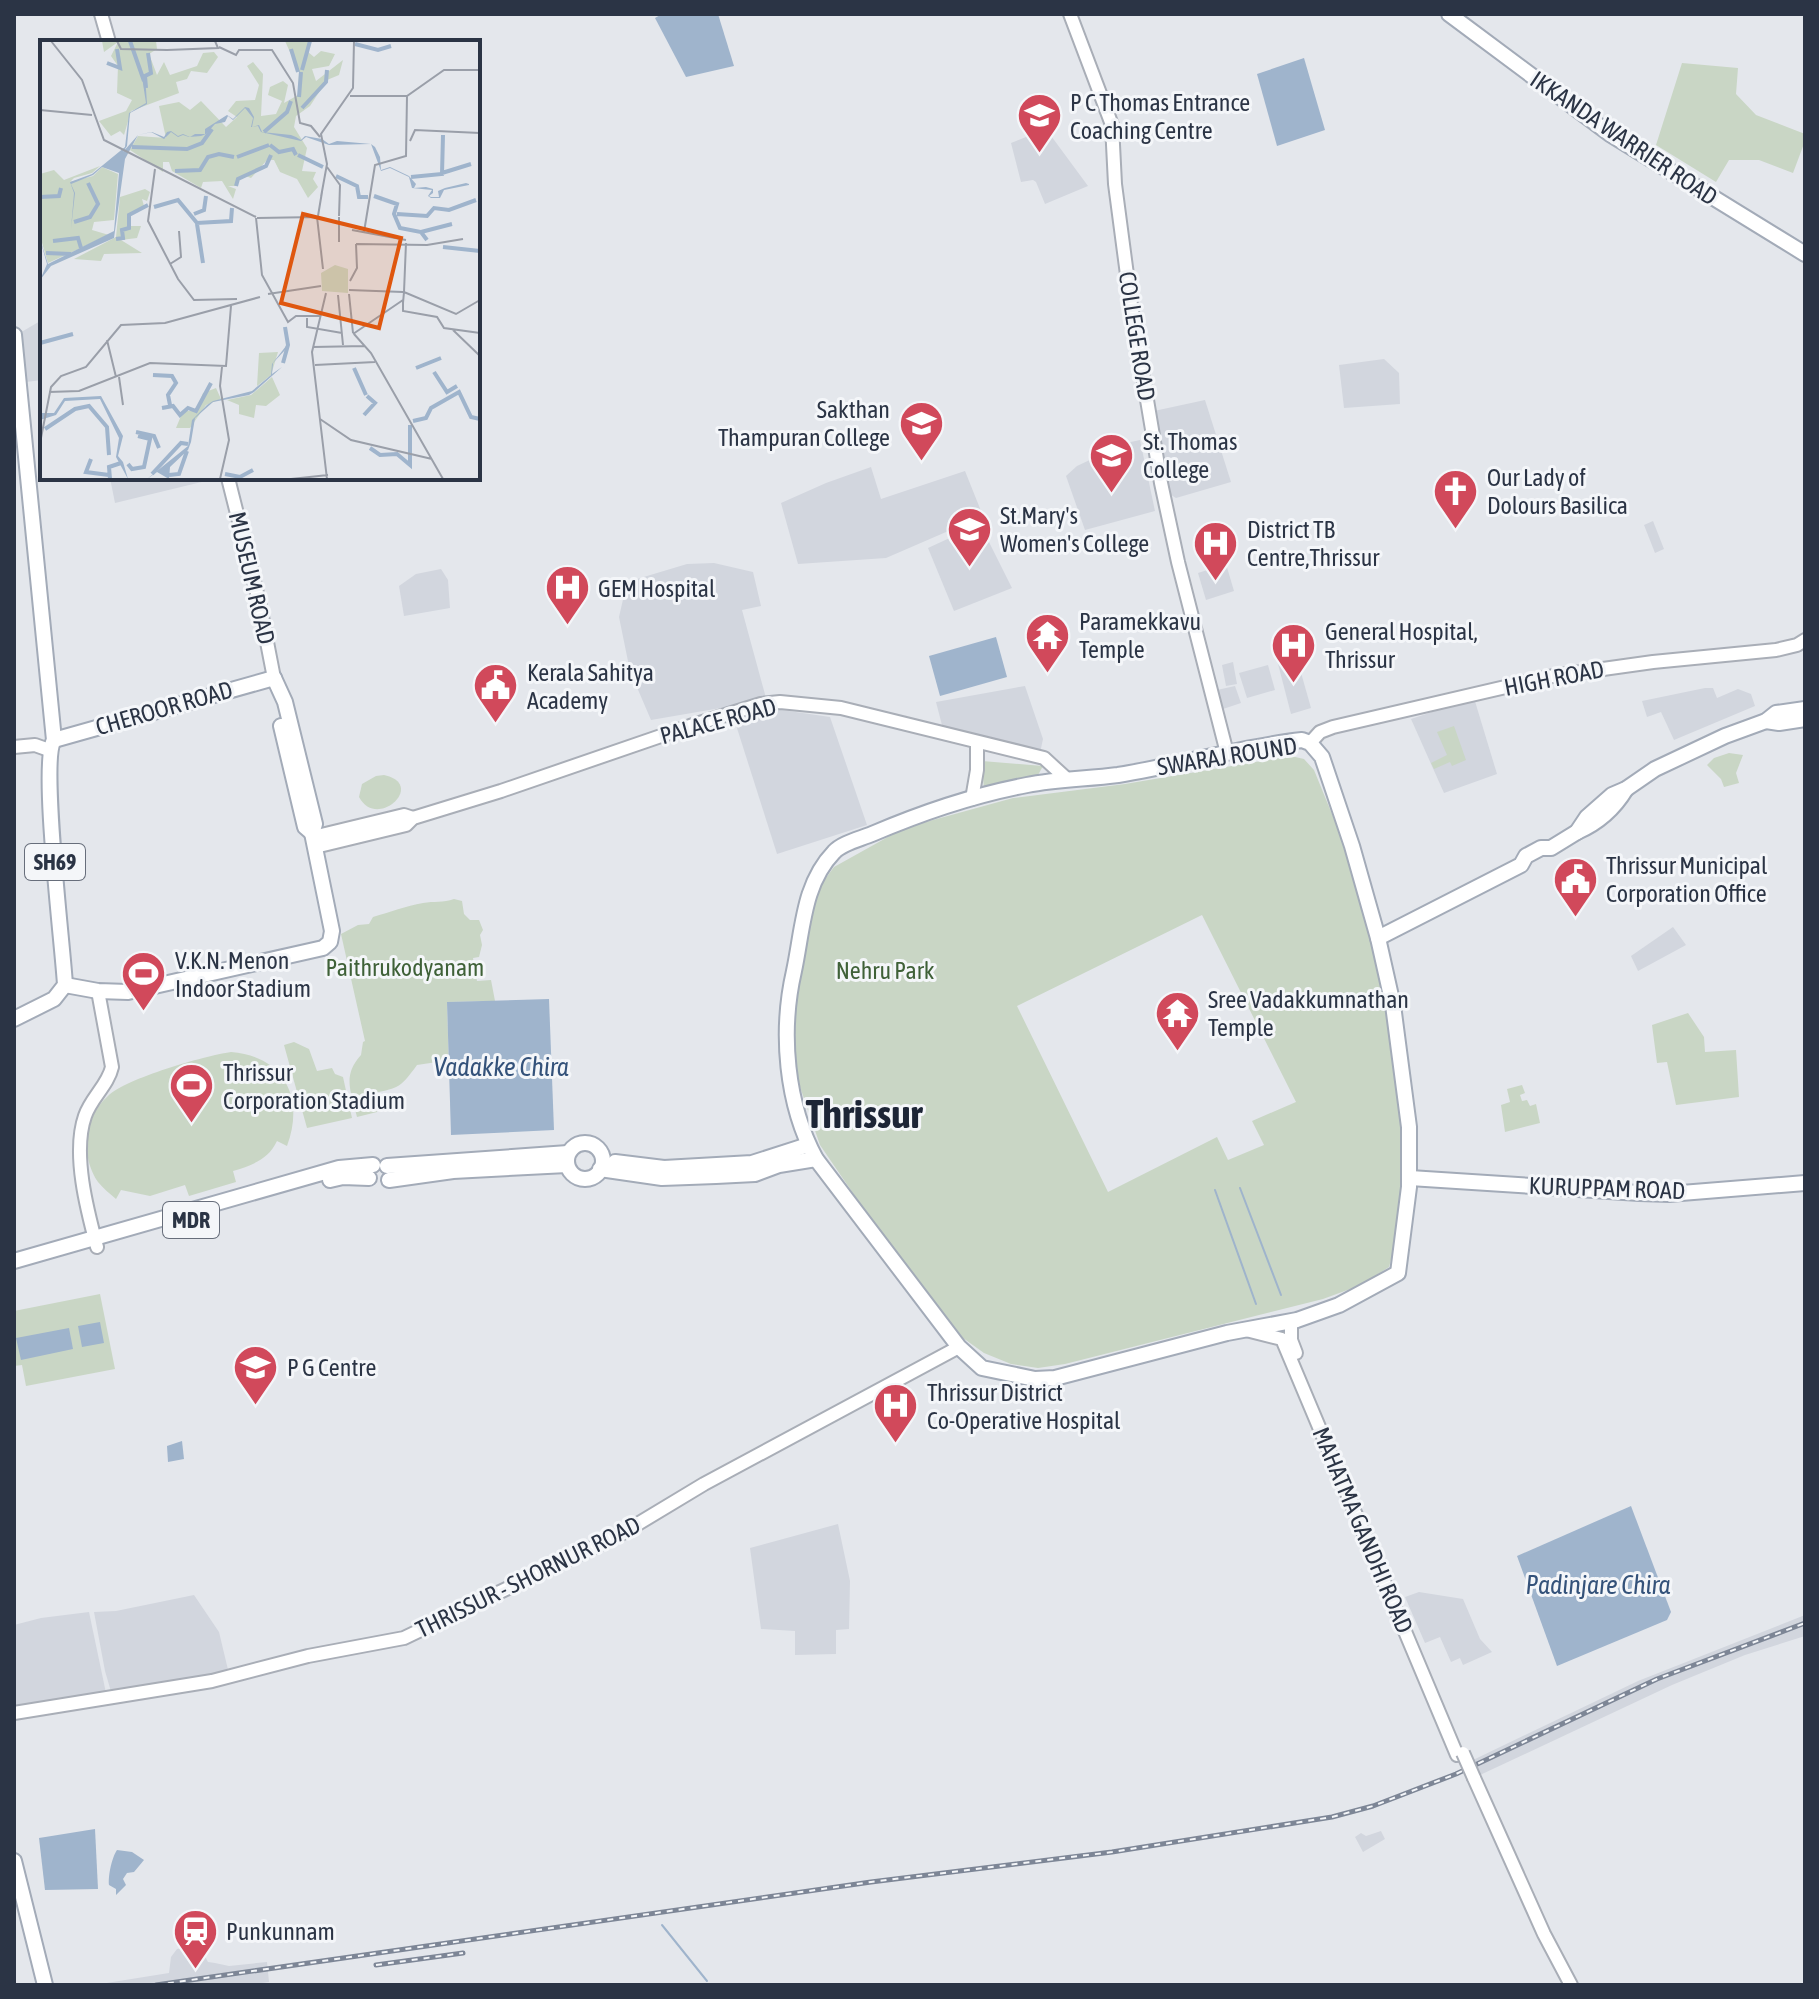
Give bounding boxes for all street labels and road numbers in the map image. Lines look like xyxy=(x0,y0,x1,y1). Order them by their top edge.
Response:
street label: IKKANDA WARRIER ROAD xyxy=(1526,65,1722,211)
street label: COLLEGE ROAD xyxy=(1113,270,1161,402)
street label: MUSEUM ROAD xyxy=(224,509,280,647)
street label: HIGH ROAD xyxy=(1502,655,1606,701)
street label: CHEROOR ROAD xyxy=(92,676,236,740)
street label: PALACE ROAD xyxy=(657,693,779,749)
street label: SWARAJ ROUND xyxy=(1155,732,1299,780)
road number: SH69 xyxy=(25,844,85,880)
street label: KURUPPAM ROAD xyxy=(1528,1172,1686,1204)
road number: MDR xyxy=(163,1202,219,1238)
street label: MAHATMA GANDHI ROAD xyxy=(1307,1423,1419,1637)
street label: THRISSUR - SHORNUR ROAD xyxy=(411,1511,645,1643)

